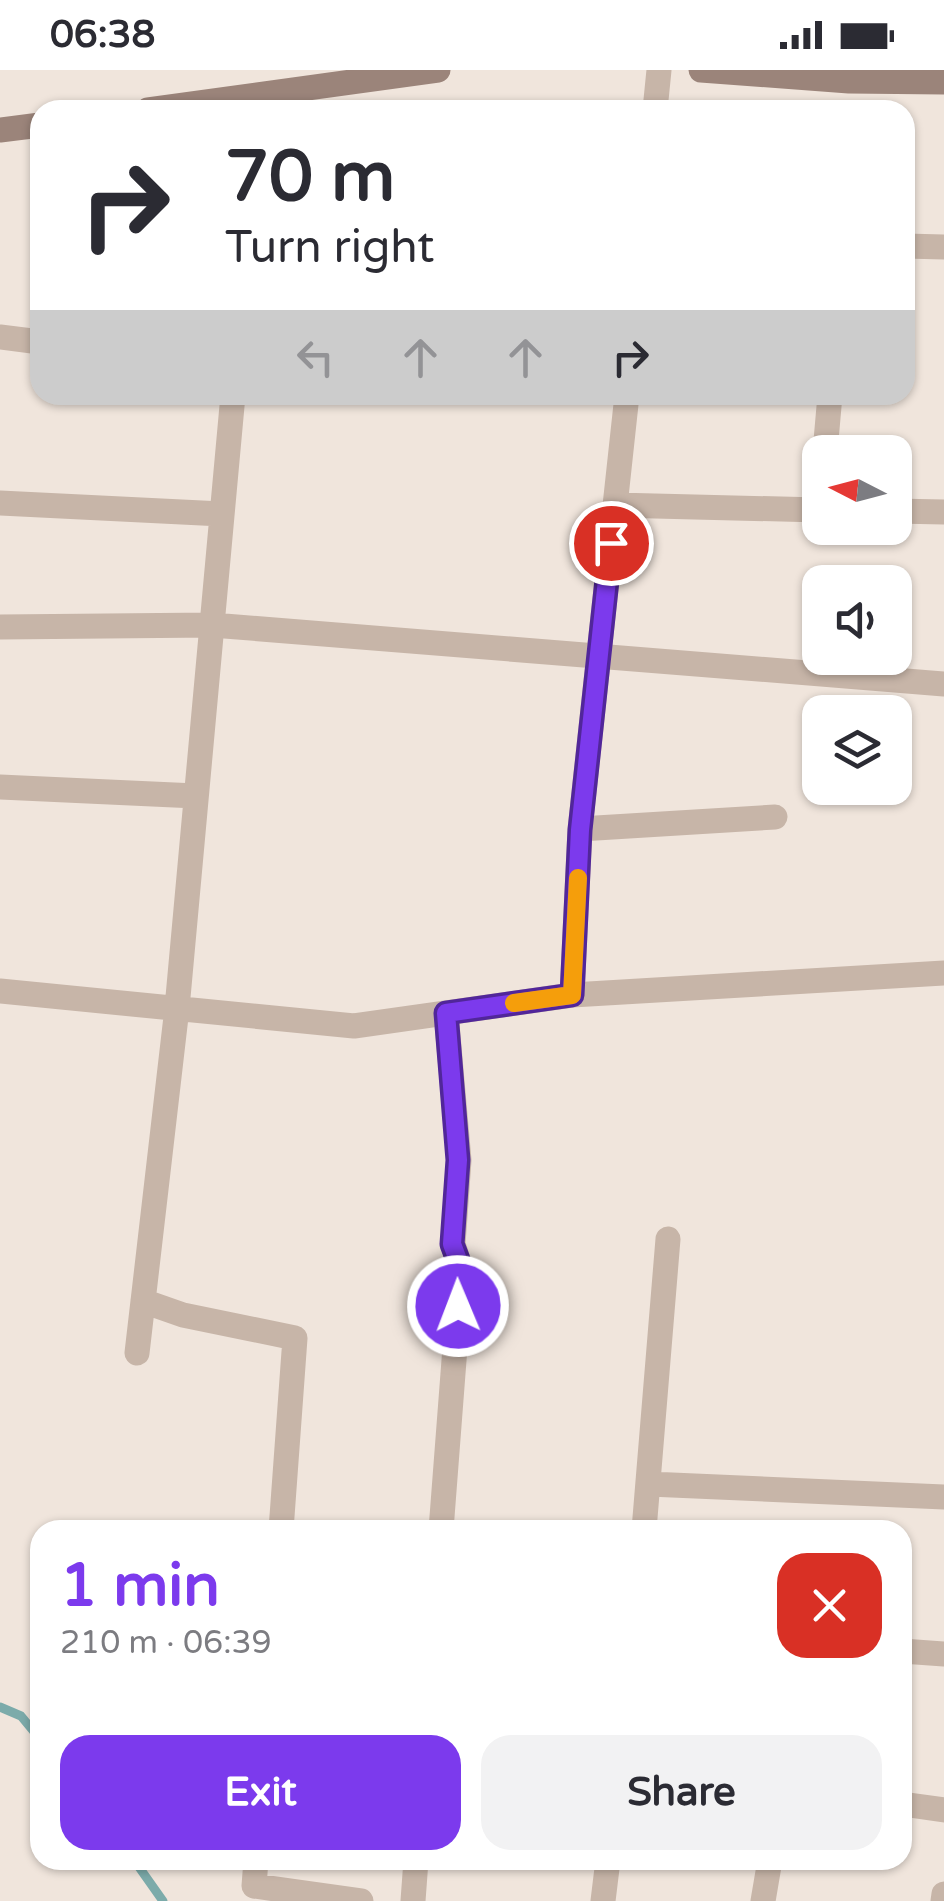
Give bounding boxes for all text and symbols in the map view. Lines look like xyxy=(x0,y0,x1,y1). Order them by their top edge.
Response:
text: 06:38 xyxy=(50,12,155,58)
text: 70 m xyxy=(225,136,395,220)
icon: right xyxy=(60,140,190,270)
text: Turn right xyxy=(225,221,434,275)
icon: left xyxy=(288,330,343,385)
icon: ahead xyxy=(393,330,448,385)
icon: ahead xyxy=(498,330,553,385)
icon: right xyxy=(603,330,658,385)
north arrow xyxy=(802,435,912,545)
map controls xyxy=(802,435,912,805)
pin xyxy=(569,501,654,586)
icon: arrive xyxy=(584,516,639,571)
button: sound xyxy=(802,565,912,675)
button: layers xyxy=(802,695,912,805)
position arrow xyxy=(406,1254,510,1358)
text: 1 min xyxy=(60,1550,220,1622)
button: close xyxy=(777,1553,882,1658)
text: 210 m · 06:39 xyxy=(60,1624,272,1662)
button: Exit xyxy=(60,1735,461,1850)
button: Share xyxy=(481,1735,882,1850)

